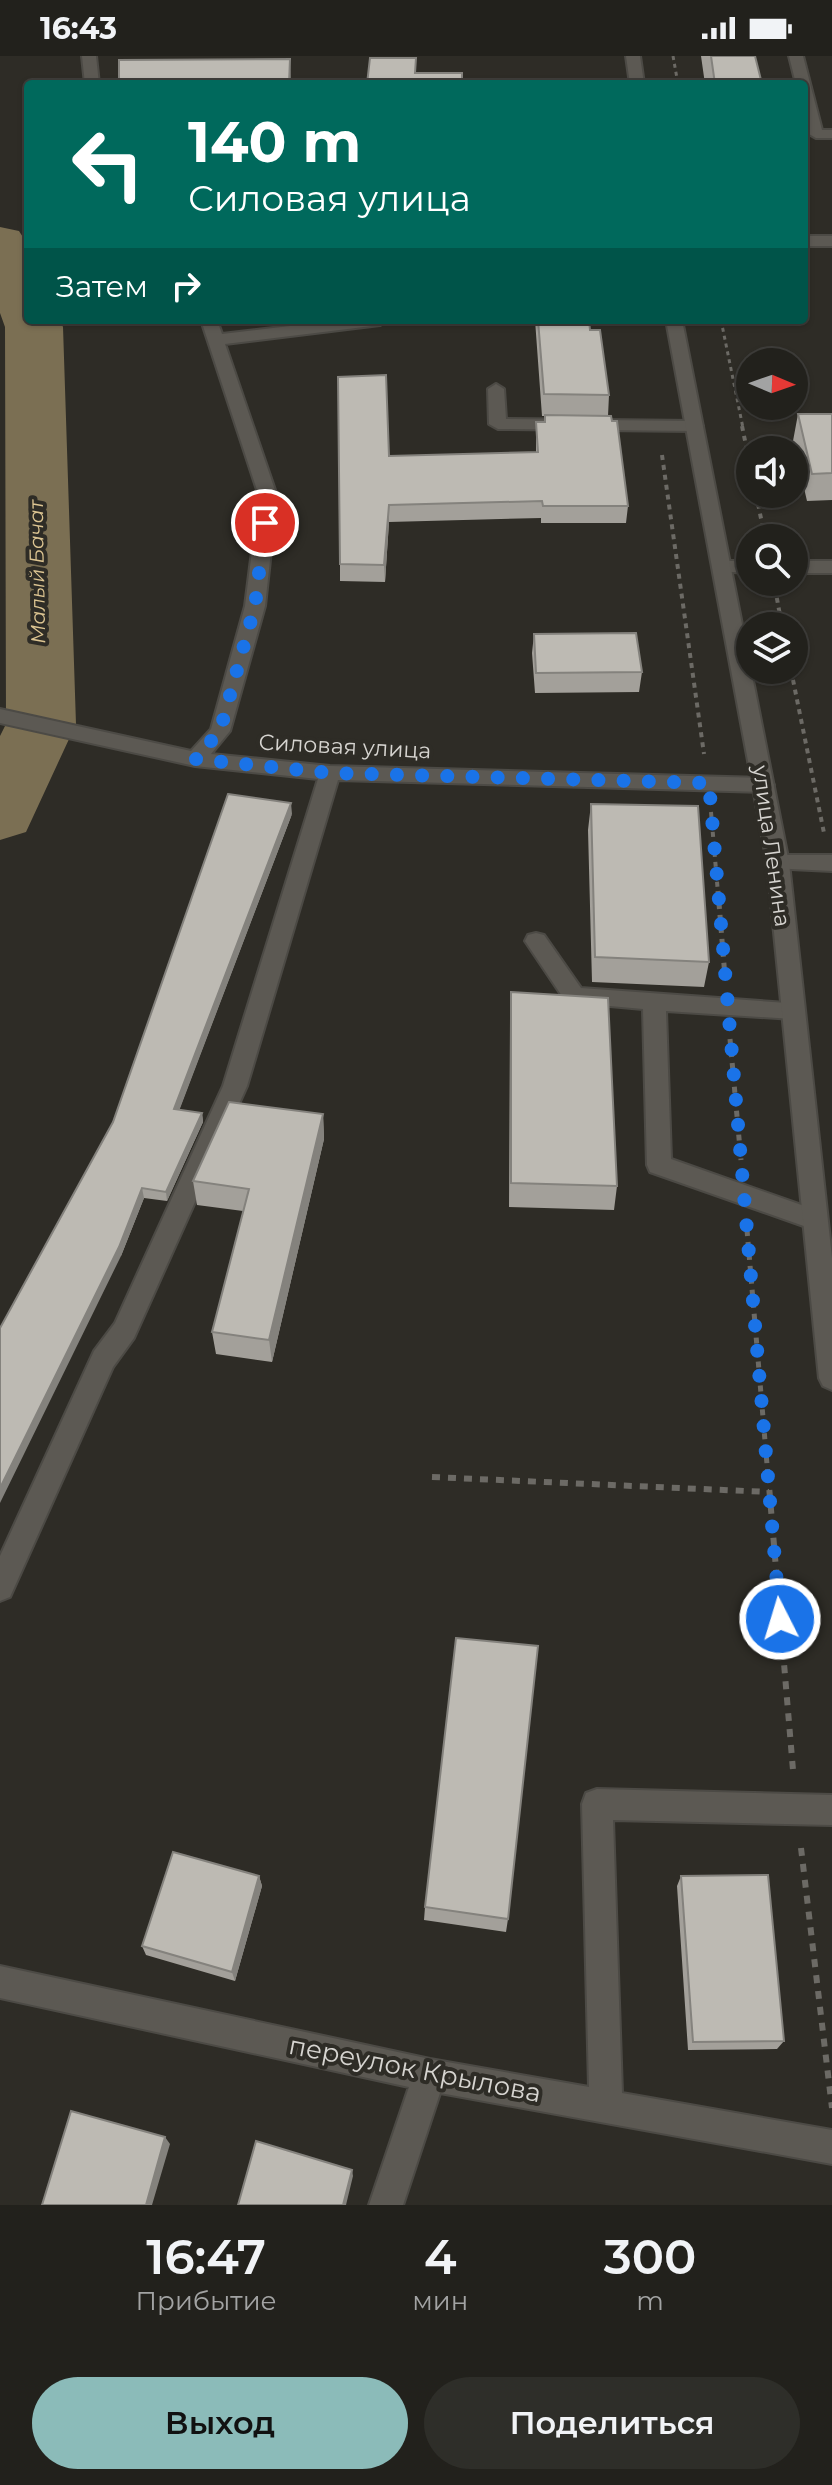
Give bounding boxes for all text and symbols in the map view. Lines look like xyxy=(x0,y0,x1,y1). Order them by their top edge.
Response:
text: 16:43 xyxy=(40,10,117,47)
text: 140 m xyxy=(188,108,361,176)
icon: left xyxy=(56,112,160,216)
text: Силовая улица xyxy=(188,176,471,220)
icon: right xyxy=(164,264,208,308)
text: Затем xyxy=(56,268,148,305)
north arrow xyxy=(736,348,808,420)
map controls xyxy=(736,348,808,684)
button: sound xyxy=(736,436,808,508)
pin xyxy=(231,489,299,557)
water label: Малый Бачат xyxy=(24,498,50,644)
icon: arrive xyxy=(243,501,287,545)
button: search xyxy=(736,524,808,596)
button: layers xyxy=(736,612,808,684)
street label: Силовая улица xyxy=(258,728,432,765)
street label: улица Ленина xyxy=(747,763,796,929)
position arrow xyxy=(738,1577,822,1661)
street label: переулок Крылова xyxy=(286,2029,544,2109)
text: 16:47 xyxy=(146,2228,266,2286)
text: 4 xyxy=(424,2228,456,2286)
text: 300 xyxy=(604,2228,696,2286)
text: Прибытие xyxy=(136,2285,277,2317)
text: мин xyxy=(412,2285,468,2317)
text: m xyxy=(636,2285,664,2317)
button: Выход xyxy=(32,2377,408,2469)
button: Поделиться xyxy=(424,2377,800,2469)

